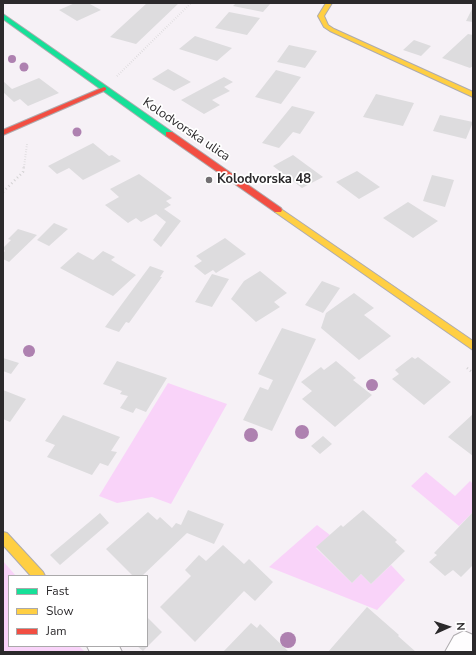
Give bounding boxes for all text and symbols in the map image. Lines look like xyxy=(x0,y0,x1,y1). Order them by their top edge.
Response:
street label: Kolodvorska ulica xyxy=(139,95,233,165)
place label: Kolodvorska 48 xyxy=(217,172,311,188)
marker: Kolodvorska 48 xyxy=(204,175,214,185)
legend xyxy=(8,575,148,647)
text: Fast xyxy=(46,583,69,599)
text: Slow xyxy=(46,603,74,619)
north arrow xyxy=(428,607,468,647)
text: N xyxy=(453,622,468,631)
text: Jam xyxy=(46,623,67,639)

